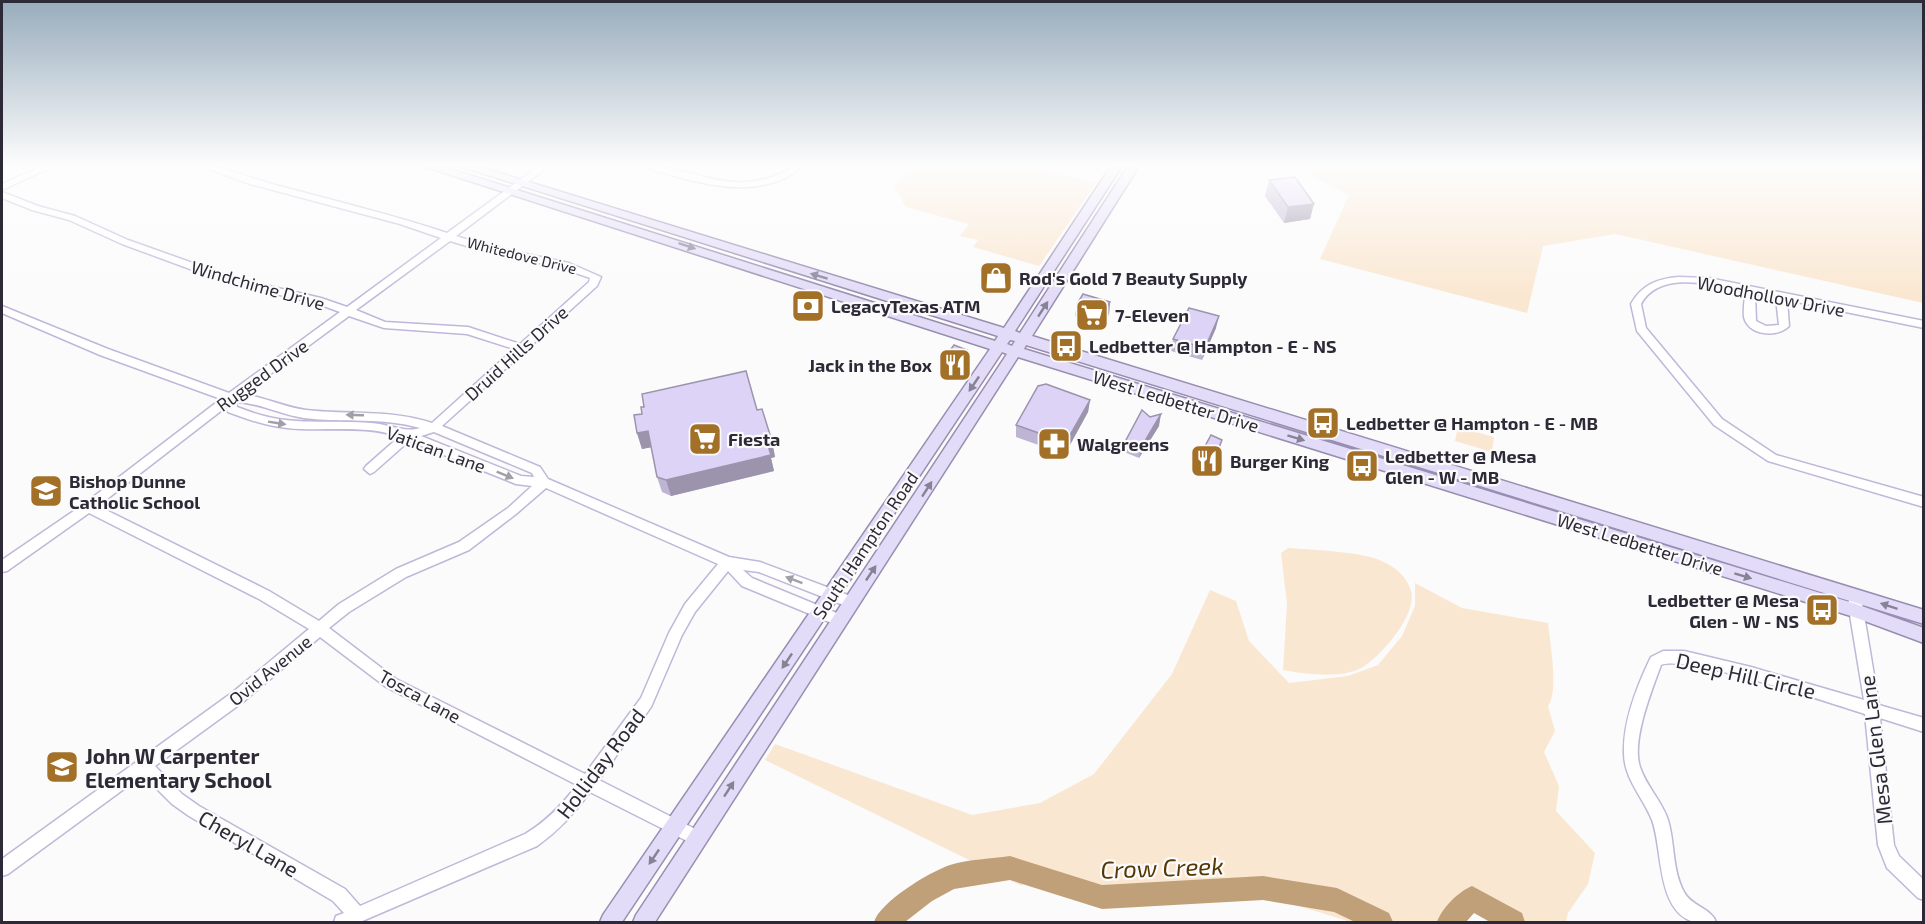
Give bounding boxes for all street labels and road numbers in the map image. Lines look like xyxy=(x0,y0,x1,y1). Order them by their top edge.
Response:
street label: Whitedove Drive xyxy=(465,233,579,277)
street label: Windchime Drive xyxy=(189,255,327,315)
street label: Woodhollow Drive xyxy=(1695,271,1847,321)
street label: Druid Hills Drive xyxy=(460,301,572,405)
street label: Rugged Drive xyxy=(212,334,312,416)
street label: West Ledbetter Drive xyxy=(1090,365,1262,437)
street label: Vatican Lane xyxy=(383,421,489,477)
street label: South Hampton Road xyxy=(808,467,922,623)
street label: West Ledbetter Drive xyxy=(1554,508,1726,580)
street label: Ovid Avenue xyxy=(224,630,316,710)
street label: Deep Hill Circle xyxy=(1674,647,1818,703)
street label: Tosca Lane xyxy=(375,665,465,727)
street label: Mesa Glen Lane xyxy=(1853,674,1897,826)
street label: Holliday Road xyxy=(551,703,649,823)
street label: Cheryl Lane xyxy=(195,804,303,882)

